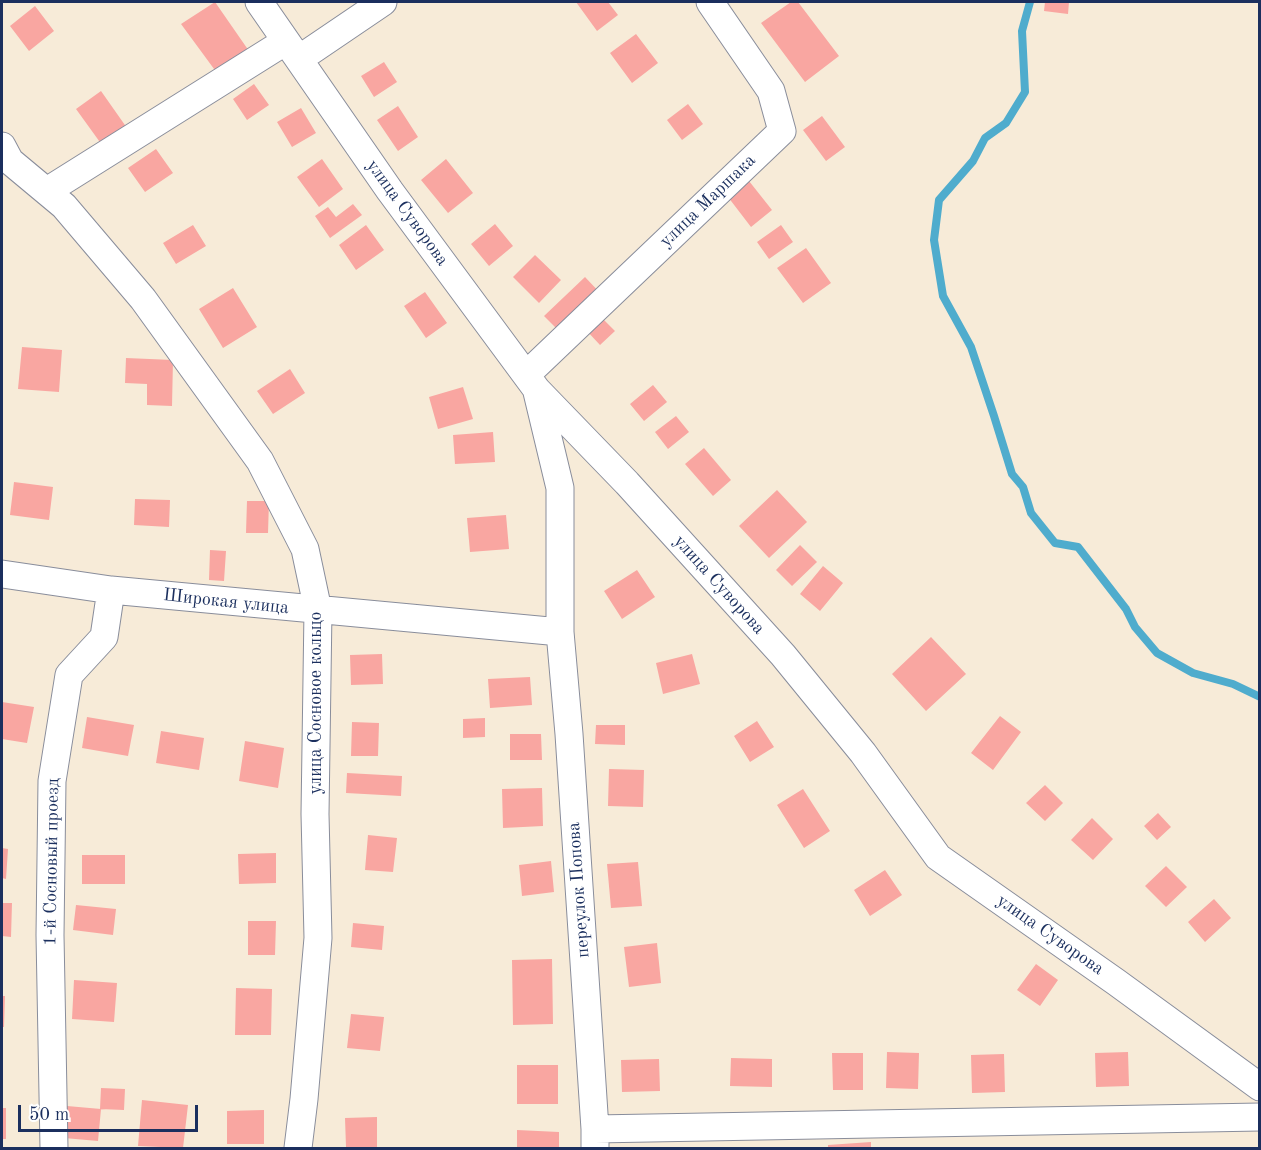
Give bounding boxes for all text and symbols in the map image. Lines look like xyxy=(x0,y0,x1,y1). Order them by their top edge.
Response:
street label: улица Маршака xyxy=(656,150,760,252)
street label: улица Суворова xyxy=(361,156,453,270)
street label: улица Суворова xyxy=(669,531,769,639)
street label: Широкая улица xyxy=(162,585,290,619)
street label: улица Сосновое кольцо xyxy=(305,612,327,794)
street label: 1-й Сосновый проезд xyxy=(40,778,64,946)
street label: переулок Попова xyxy=(563,822,595,958)
street label: улица Суворова xyxy=(992,890,1108,980)
scale bar xyxy=(21,1093,201,1131)
text: 50 m xyxy=(29,1106,69,1124)

